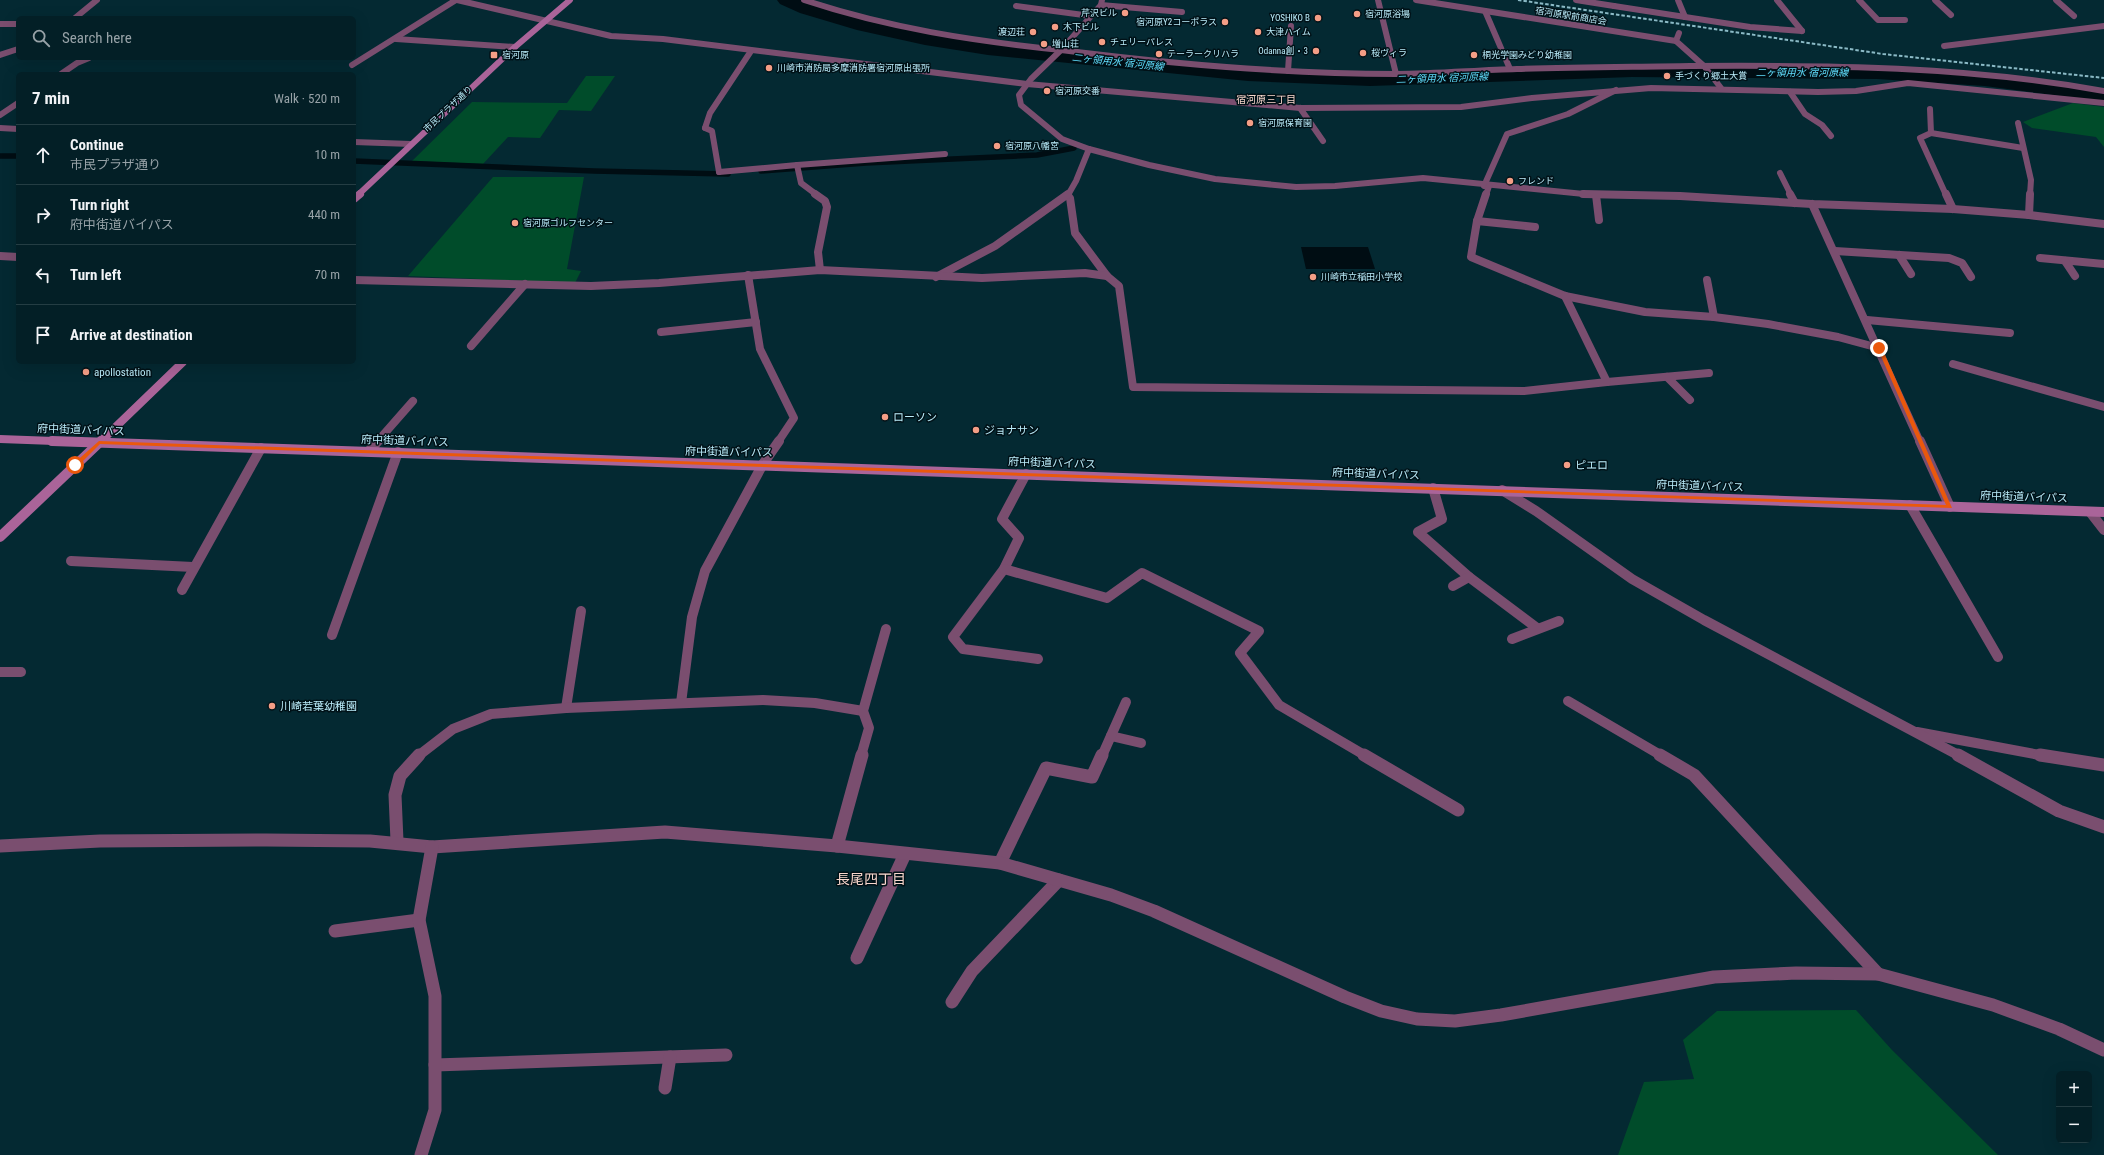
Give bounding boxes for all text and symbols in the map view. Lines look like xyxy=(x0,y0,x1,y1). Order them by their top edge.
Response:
street label: 宿河原駅前商店会 xyxy=(1535,5,1607,27)
place label: 芹沢ビル xyxy=(1081,8,1117,18)
marker: 芹沢ビル xyxy=(1120,8,1130,18)
marker: 宿河原浴場 xyxy=(1352,9,1362,19)
place label: 宿河原浴場 xyxy=(1365,9,1410,19)
place label: YOSHIKO B xyxy=(1270,13,1310,23)
marker: YOSHIKO B xyxy=(1313,13,1323,23)
search box xyxy=(16,16,356,60)
place label: 宿河原Y2コーポラス xyxy=(1136,17,1217,27)
marker: 宿河原Y2コーポラス xyxy=(1220,17,1230,27)
marker: 木下ビル xyxy=(1050,22,1060,32)
place label: 木下ビル xyxy=(1063,22,1099,32)
icon: search xyxy=(30,27,52,49)
place label: 渡辺荘 xyxy=(998,27,1025,37)
marker: 渡辺荘 xyxy=(1028,27,1038,37)
marker: 大津ハイム xyxy=(1253,27,1263,37)
place label: 大津ハイム xyxy=(1266,27,1311,37)
text: Search here xyxy=(62,29,132,47)
marker: チェリーパレス xyxy=(1097,37,1107,47)
place label: チェリーパレス xyxy=(1110,37,1173,47)
place label: 増山荘 xyxy=(1052,38,1079,49)
marker: 増山荘 xyxy=(1039,39,1049,49)
place label: Odanna創・3 xyxy=(1258,46,1308,56)
marker: Odanna創・3 xyxy=(1311,46,1321,56)
marker: 桜ヴィラ xyxy=(1358,48,1368,58)
place label: 桜ヴィラ xyxy=(1371,48,1407,58)
marker: テーラークリハラ xyxy=(1154,49,1164,59)
place label: テーラークリハラ xyxy=(1167,49,1239,59)
marker: 宿河原 xyxy=(489,50,499,60)
place label: 宿河原 xyxy=(502,50,529,60)
marker: 桐光学園みどり幼稚園 xyxy=(1469,50,1479,60)
place label: 桐光学園みどり幼稚園 xyxy=(1482,50,1572,60)
water label: 二ヶ領用水 宿河原線 xyxy=(1072,52,1166,73)
marker: 川崎市消防局多摩消防署宿河原出張所 xyxy=(764,63,774,73)
place label: 川崎市消防局多摩消防署宿河原出張所 xyxy=(777,63,930,73)
water label: 二ヶ領用水 宿河原線 xyxy=(1756,67,1850,78)
water label: 二ヶ領用水 宿河原線 xyxy=(1396,71,1490,85)
marker: 手づくり郷土大賞 xyxy=(1662,71,1672,81)
place label: 手づくり郷土大賞 xyxy=(1675,71,1747,81)
street label: 市民プラザ通り xyxy=(422,84,474,134)
marker: 宿河原交番 xyxy=(1042,86,1052,96)
place label: 宿河原交番 xyxy=(1055,86,1100,96)
text: 7 min xyxy=(32,88,70,108)
text: Walk · 520 m xyxy=(274,91,340,106)
district label: 宿河原三丁目 xyxy=(1236,94,1296,105)
marker: 宿河原保育園 xyxy=(1245,118,1255,128)
place label: 宿河原保育園 xyxy=(1258,118,1312,128)
text: Continue xyxy=(70,136,124,154)
marker: 宿河原八幡宮 xyxy=(992,141,1002,151)
place label: 宿河原八幡宮 xyxy=(1005,141,1059,151)
icon: ahead xyxy=(32,144,54,166)
text: 10 m xyxy=(314,147,340,162)
text: 市民プラザ通り xyxy=(70,157,161,172)
marker: フレンド xyxy=(1505,176,1515,186)
place label: フレンド xyxy=(1518,176,1554,186)
text: Turn right xyxy=(70,196,129,214)
icon: right xyxy=(32,204,54,226)
text: 440 m xyxy=(308,207,340,222)
text: 府中街道バイパス xyxy=(70,217,174,232)
marker: 宿河原ゴルフセンター xyxy=(510,218,520,228)
place label: 宿河原ゴルフセンター xyxy=(523,218,613,228)
icon: left xyxy=(32,264,54,286)
text: Turn left xyxy=(70,266,121,284)
text: 70 m xyxy=(314,267,340,282)
marker: 川崎市立稲田小学校 xyxy=(1308,272,1318,282)
place label: 川崎市立稲田小学校 xyxy=(1321,272,1402,282)
icon: arrive xyxy=(32,324,54,346)
text: Arrive at destination xyxy=(70,326,193,344)
route end xyxy=(1870,339,1888,357)
place label: apollostation xyxy=(94,366,151,379)
marker: apollostation xyxy=(81,367,91,377)
place label: ローソン xyxy=(893,411,937,424)
marker: ローソン xyxy=(880,412,890,422)
street label: 府中街道バイパス xyxy=(37,422,125,438)
place label: ジョナサン xyxy=(984,424,1039,437)
marker: ジョナサン xyxy=(971,425,981,435)
street label: 府中街道バイパス xyxy=(361,433,449,449)
street label: 府中街道バイパス xyxy=(685,445,773,459)
street label: 府中街道バイパス xyxy=(1008,455,1096,471)
route start xyxy=(66,456,84,474)
place label: ピエロ xyxy=(1575,459,1608,472)
marker: ピエロ xyxy=(1562,460,1572,470)
street label: 府中街道バイパス xyxy=(1332,466,1420,482)
street label: 府中街道バイパス xyxy=(1656,478,1744,494)
street label: 府中街道バイパス xyxy=(1980,489,2068,505)
place label: 川崎若葉幼稚園 xyxy=(280,700,357,713)
marker: 川崎若葉幼稚園 xyxy=(267,701,277,711)
district label: 長尾四丁目 xyxy=(836,871,906,887)
map controls xyxy=(2056,1071,2092,1143)
button: + xyxy=(2056,1071,2092,1107)
button: − xyxy=(2056,1107,2092,1143)

